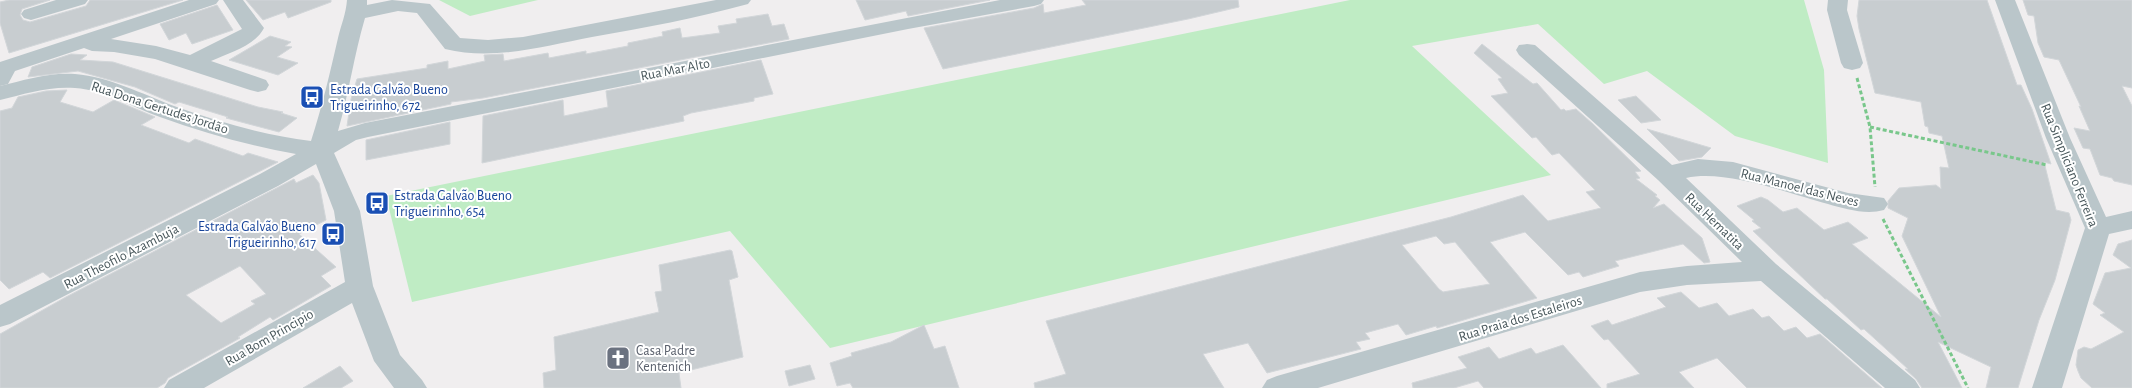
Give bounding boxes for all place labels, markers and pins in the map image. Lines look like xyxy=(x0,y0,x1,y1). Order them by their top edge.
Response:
place label: Estrada Galvão Bueno Trigueirinho, 672 xyxy=(330,83,448,113)
bus stop icon: Estrada Galvão Bueno Trigueirinho, 672 xyxy=(299,84,325,110)
place label: Estrada Galvão Bueno Trigueirinho, 654 xyxy=(394,189,512,219)
bus stop icon: Estrada Galvão Bueno Trigueirinho, 654 xyxy=(364,190,390,216)
place label: Estrada Galvão Bueno Trigueirinho, 617 xyxy=(198,220,316,250)
bus stop icon: Estrada Galvão Bueno Trigueirinho, 617 xyxy=(320,221,346,247)
place label: Casa Padre Kentenich xyxy=(636,344,695,374)
church icon: Casa Padre Kentenich xyxy=(605,345,631,371)

